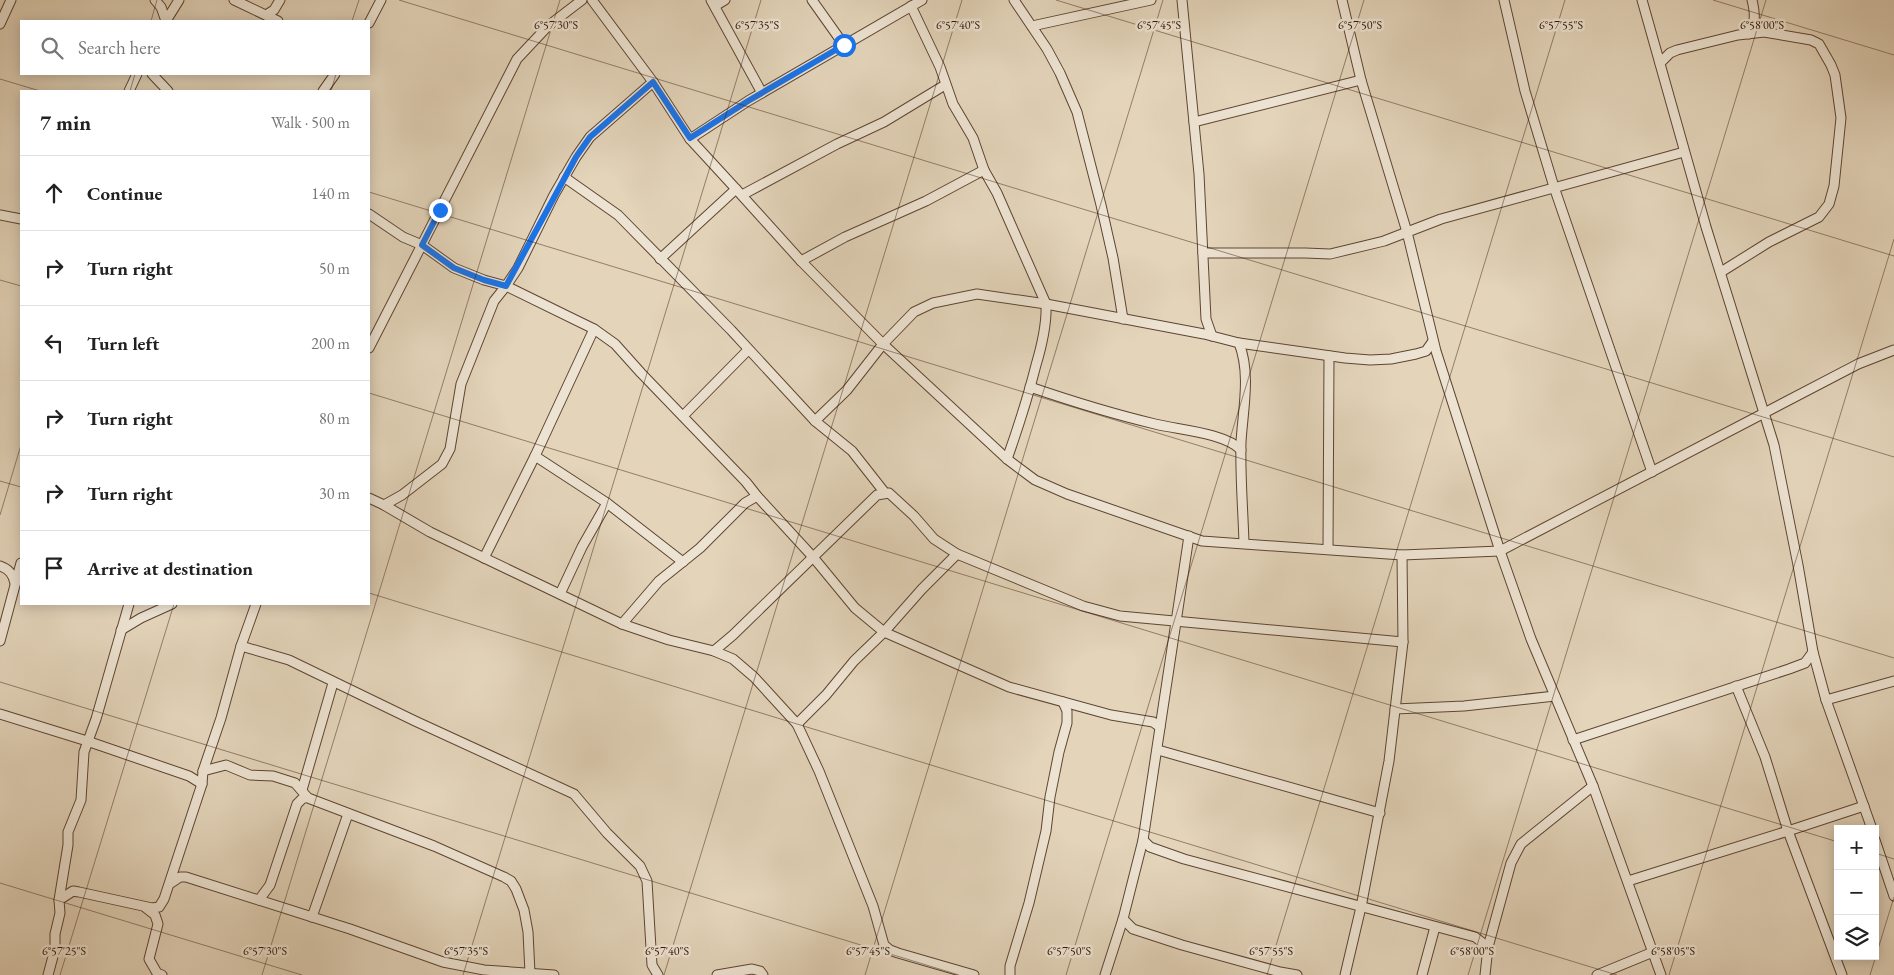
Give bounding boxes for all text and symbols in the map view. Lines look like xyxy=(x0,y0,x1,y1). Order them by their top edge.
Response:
text: 6°57'30"S xyxy=(534,17,579,33)
text: 6°57'35"S xyxy=(735,17,780,33)
text: 6°57'40"S xyxy=(936,17,981,33)
text: 6°57'45"S xyxy=(1137,17,1182,33)
text: 6°57'50"S xyxy=(1338,17,1383,33)
text: 6°57'55"S xyxy=(1539,17,1584,33)
text: 6°58'00"S xyxy=(1740,17,1785,33)
search box xyxy=(20,20,370,75)
icon: search xyxy=(38,34,66,62)
route start xyxy=(833,34,856,57)
text: Search here xyxy=(78,35,160,60)
text: 7 min xyxy=(40,109,91,136)
text: Walk · 500 m xyxy=(271,112,350,133)
icon: ahead xyxy=(40,179,68,207)
text: Continue xyxy=(87,181,162,206)
text: 140 m xyxy=(311,183,350,204)
route end xyxy=(429,199,452,222)
icon: right xyxy=(40,254,68,282)
text: Turn right xyxy=(87,256,173,281)
text: 50 m xyxy=(319,258,350,279)
icon: left xyxy=(40,329,68,357)
text: Turn left xyxy=(87,331,159,356)
text: 200 m xyxy=(311,333,350,354)
icon: right xyxy=(40,404,68,432)
text: Turn right xyxy=(87,406,173,431)
text: 80 m xyxy=(319,408,350,429)
icon: right xyxy=(40,479,68,507)
text: Turn right xyxy=(87,481,173,506)
text: 30 m xyxy=(319,483,350,504)
icon: arrive xyxy=(40,554,68,582)
text: Arrive at destination xyxy=(87,556,253,581)
map controls xyxy=(1834,825,1879,960)
button: + xyxy=(1834,825,1879,870)
button: − xyxy=(1834,870,1879,915)
button: layers xyxy=(1834,915,1879,960)
text: 6°57'25"S xyxy=(42,943,87,959)
text: 6°57'30"S xyxy=(243,943,288,959)
text: 6°57'35"S xyxy=(444,943,489,959)
text: 6°57'40"S xyxy=(645,943,690,959)
text: 6°57'45"S xyxy=(846,943,891,959)
text: 6°57'50"S xyxy=(1047,943,1092,959)
text: 6°57'55"S xyxy=(1249,943,1294,959)
text: 6°58'00"S xyxy=(1450,943,1495,959)
text: 6°58'05"S xyxy=(1651,943,1696,959)

